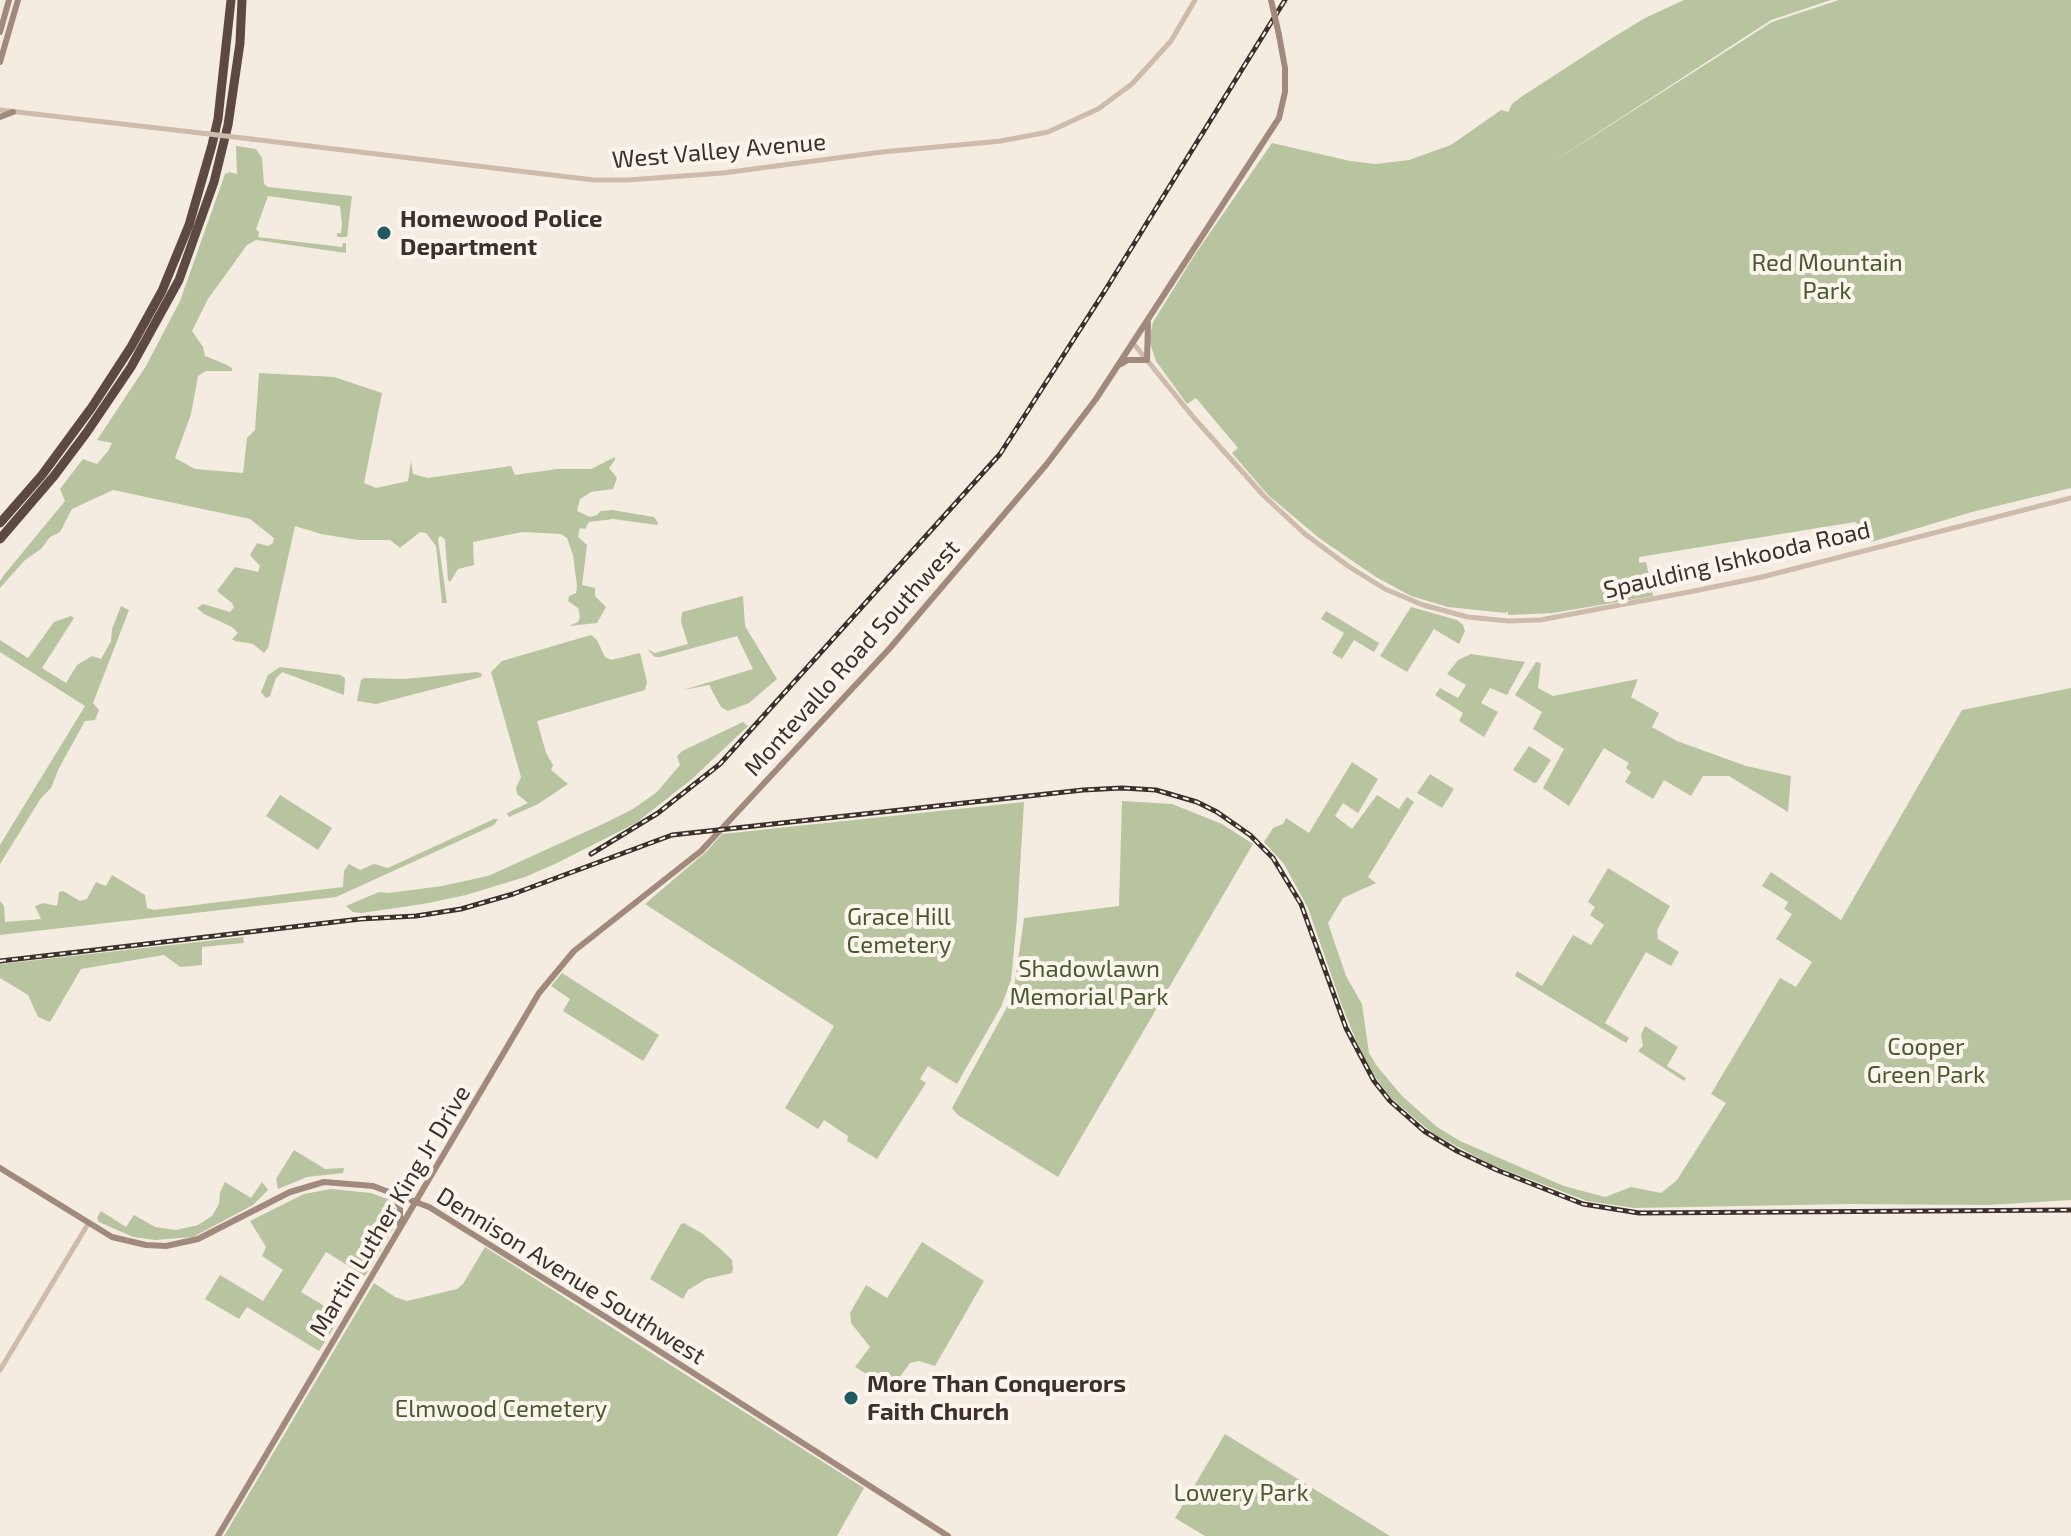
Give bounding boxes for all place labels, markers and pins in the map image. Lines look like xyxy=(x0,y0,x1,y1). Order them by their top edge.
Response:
place label: Homewood Police Department xyxy=(400,205,602,261)
marker: Homewood Police Department xyxy=(375,224,393,242)
place label: More Than Conquerors Faith Church xyxy=(867,1370,1126,1426)
marker: More Than Conquerors Faith Church xyxy=(842,1389,860,1407)

